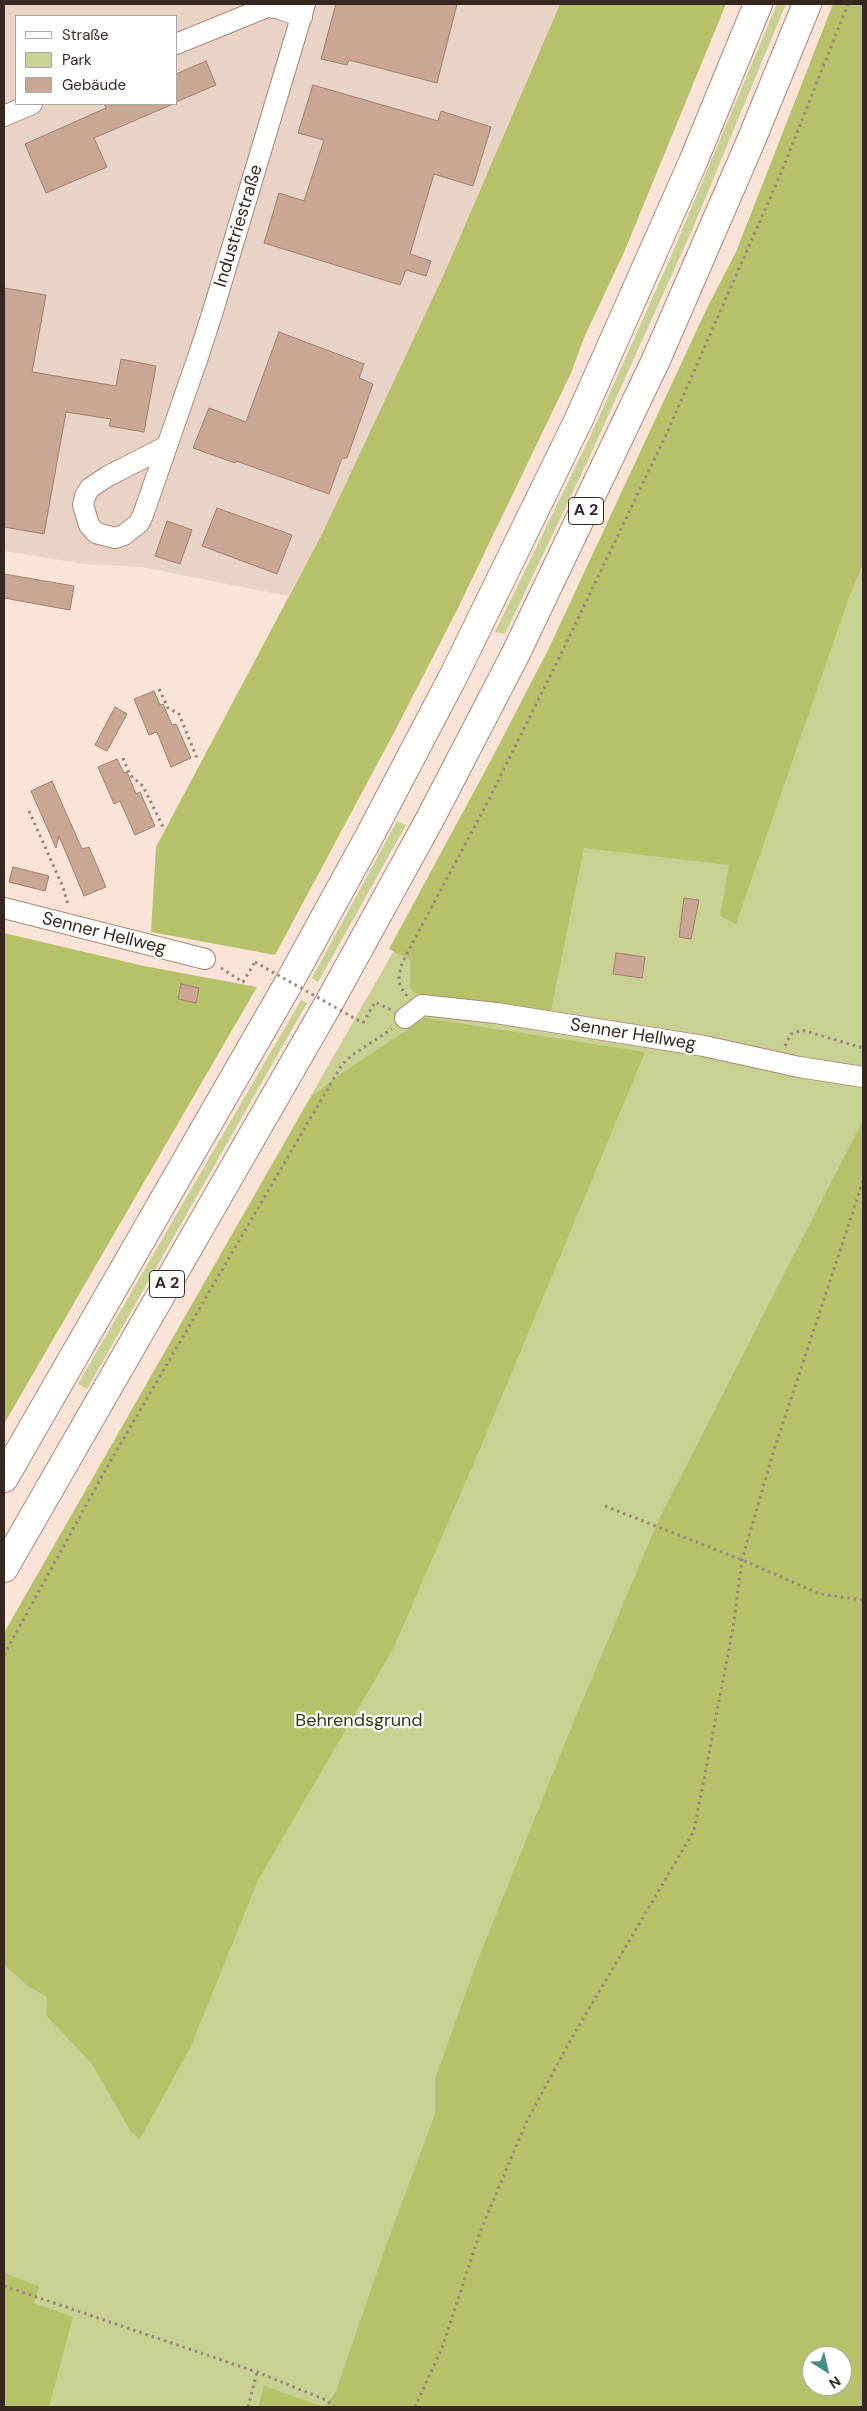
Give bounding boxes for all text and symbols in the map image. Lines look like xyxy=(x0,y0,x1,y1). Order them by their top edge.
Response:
legend xyxy=(15,15,178,105)
text: Straße xyxy=(62,25,109,45)
text: Park xyxy=(62,50,92,70)
text: Gebäude xyxy=(62,75,126,95)
street label: Industriestraße xyxy=(210,162,268,290)
road number: A 2 xyxy=(568,498,604,524)
street label: Senner Hellweg xyxy=(40,908,168,960)
street label: Senner Hellweg xyxy=(569,1014,697,1056)
road number: A 2 xyxy=(150,1270,184,1298)
park label: Behrendsgrund xyxy=(295,1710,423,1732)
north arrow xyxy=(802,2346,852,2396)
text: N xyxy=(826,2372,844,2393)

